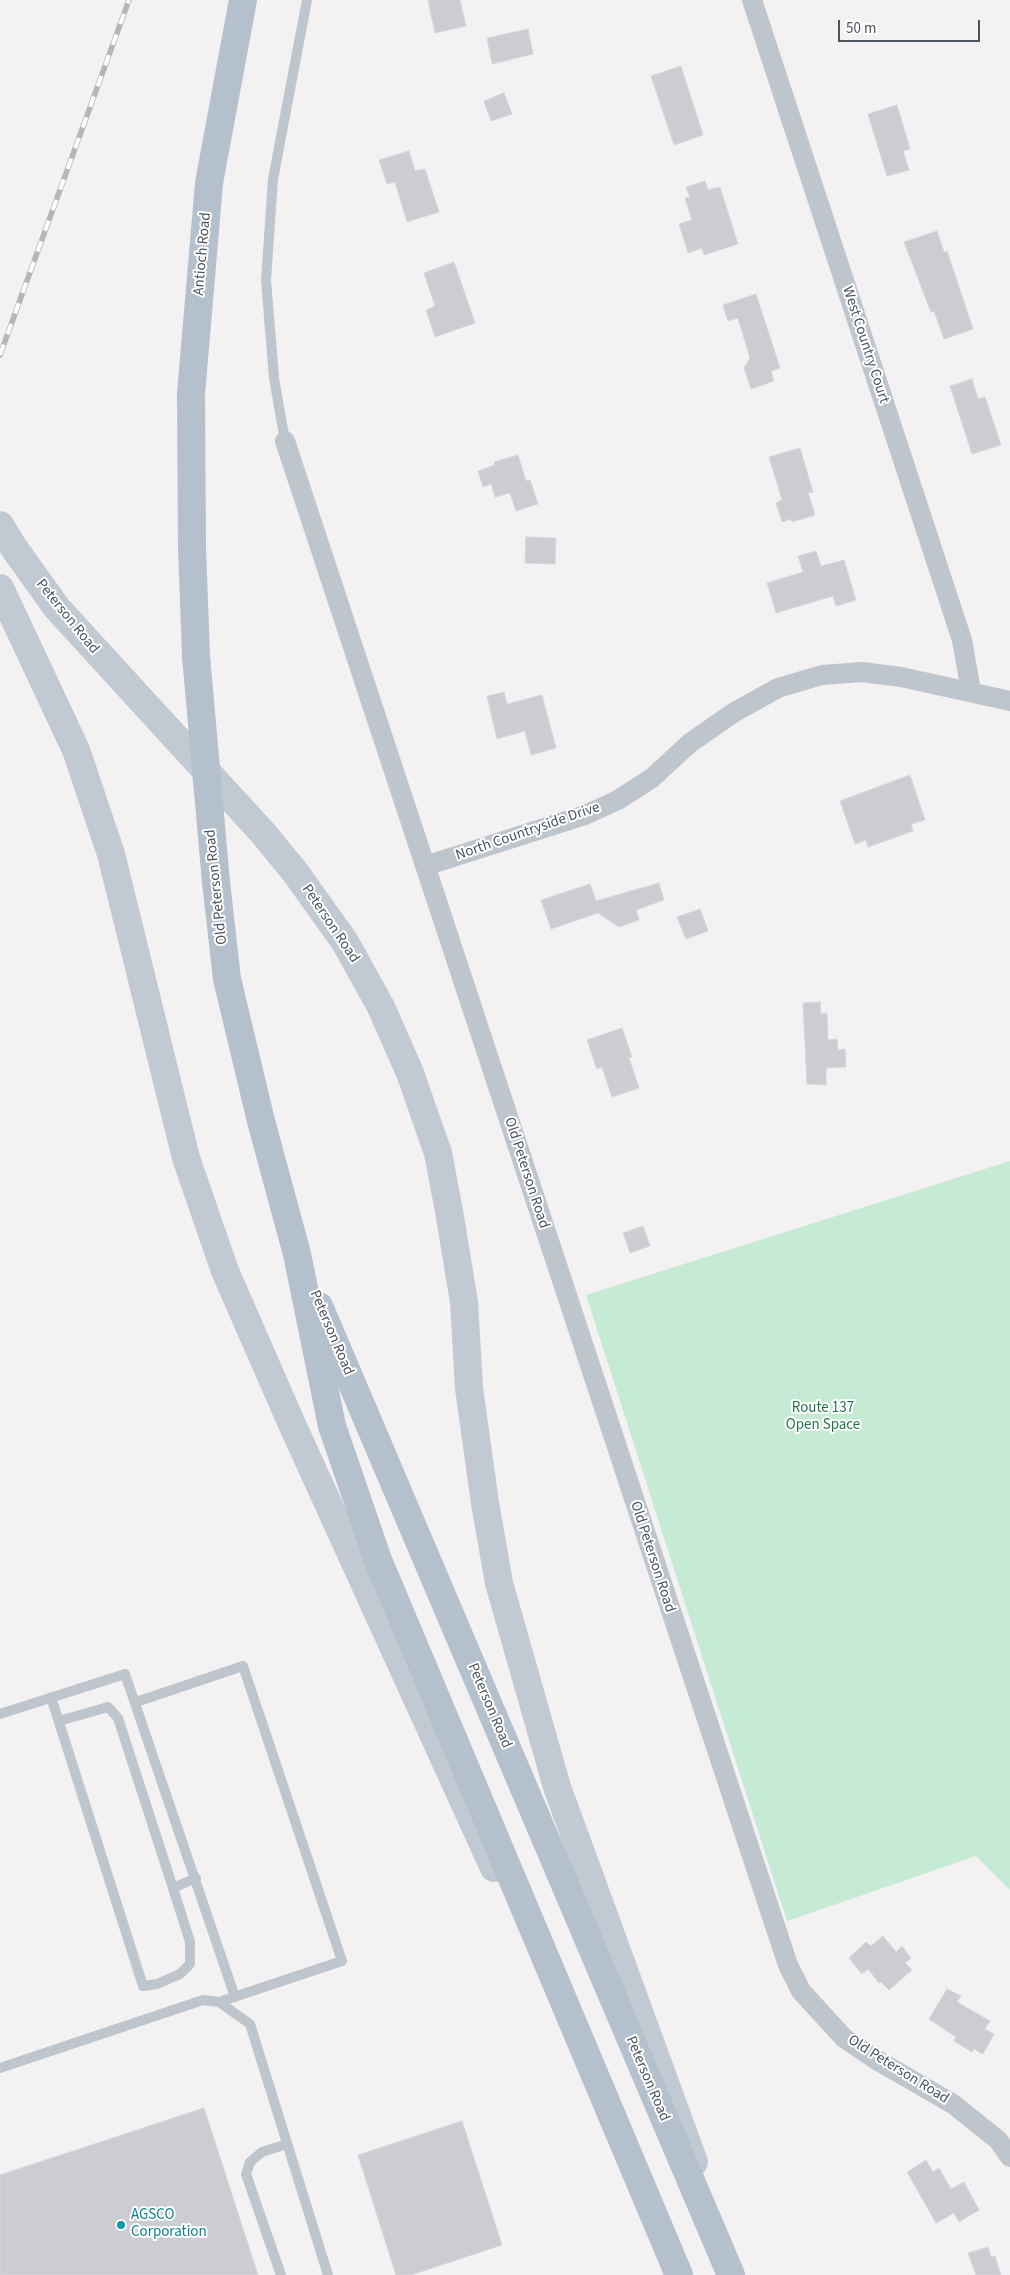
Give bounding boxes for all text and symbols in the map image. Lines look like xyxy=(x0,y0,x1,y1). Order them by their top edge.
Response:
scale bar xyxy=(840,10,982,42)
text: 50 m xyxy=(846,18,876,39)
street label: Antioch Road xyxy=(190,212,216,296)
street label: West Country Court xyxy=(838,284,892,406)
street label: Peterson Road xyxy=(31,576,103,658)
street label: North Countryside Drive xyxy=(454,799,602,865)
street label: Old Peterson Road xyxy=(202,828,232,946)
street label: Peterson Road xyxy=(297,881,363,967)
street label: Old Peterson Road xyxy=(500,1115,552,1231)
street label: Peterson Road xyxy=(305,1288,357,1378)
park label: Route 137 Open Space xyxy=(786,1400,860,1435)
street label: Old Peterson Road xyxy=(626,1499,678,1615)
street label: Peterson Road xyxy=(463,1661,515,1751)
street label: Old Peterson Road xyxy=(844,2032,952,2108)
street label: Peterson Road xyxy=(621,2034,673,2124)
place label: AGSCO Corporation xyxy=(131,2207,207,2242)
marker: AGSCO Corporation xyxy=(115,2219,127,2231)

